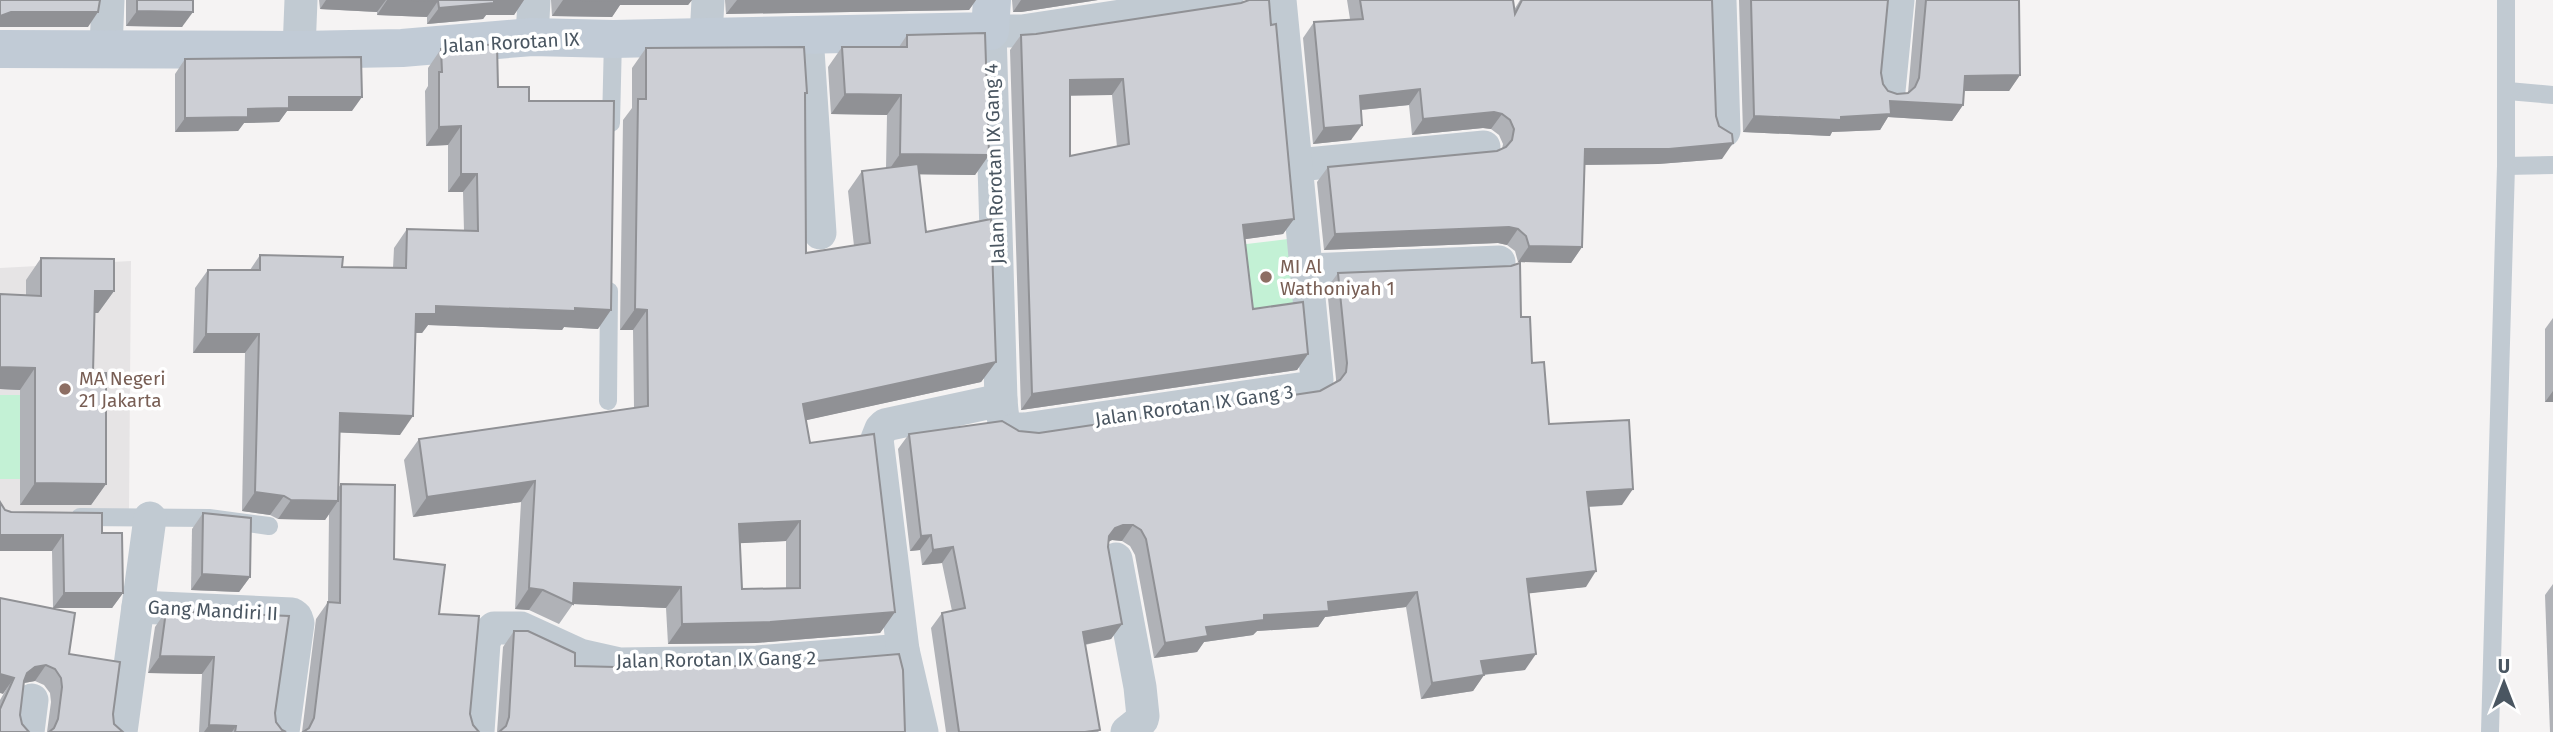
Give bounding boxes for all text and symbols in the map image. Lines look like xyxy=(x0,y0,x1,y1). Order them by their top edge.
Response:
street label: Jalan Rorotan IX xyxy=(442,27,581,58)
street label: Jalan Rorotan IX Gang 4 xyxy=(980,63,1009,265)
place label: MI Al Wathoniyah 1 xyxy=(1280,255,1395,300)
marker: MI Al Wathoniyah 1 xyxy=(1258,269,1274,285)
place label: MA Negeri 21 Jakarta xyxy=(79,367,166,412)
street label: Jalan Rorotan IX Gang 3 xyxy=(1093,380,1295,431)
marker: MA Negeri 21 Jakarta xyxy=(57,381,73,397)
street label: Gang Mandiri II xyxy=(147,596,279,625)
street label: Jalan Rorotan IX Gang 2 xyxy=(616,646,816,673)
north arrow xyxy=(2469,648,2539,718)
text: U xyxy=(2498,655,2510,678)

